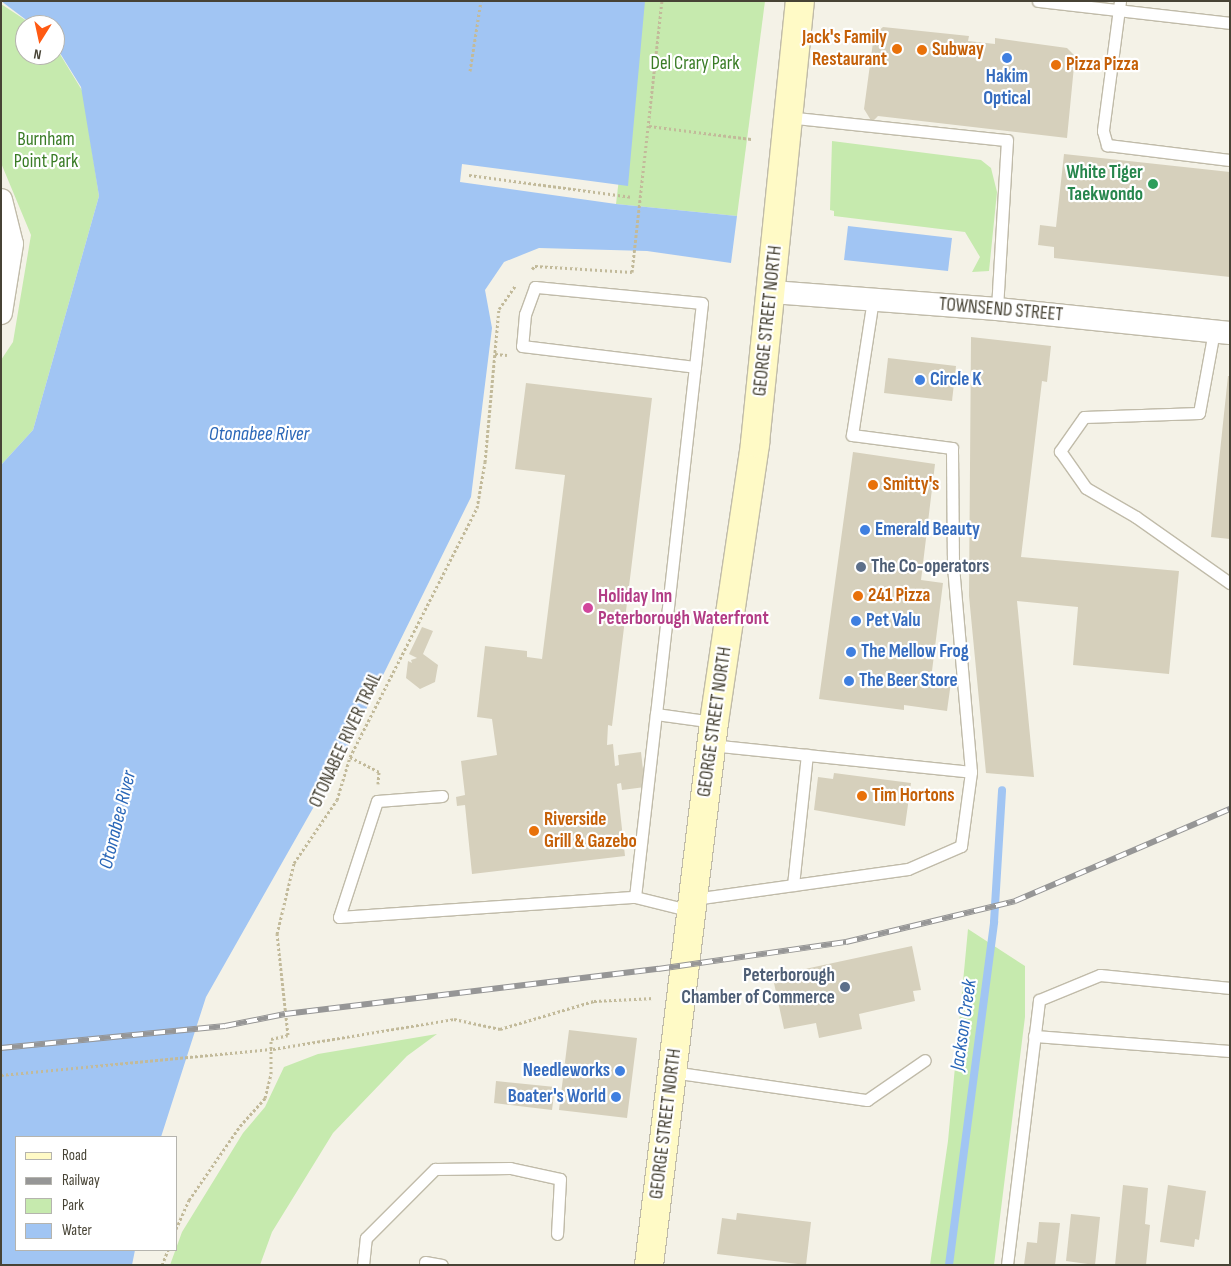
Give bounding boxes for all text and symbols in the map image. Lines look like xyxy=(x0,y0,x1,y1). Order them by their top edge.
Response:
north arrow xyxy=(15,15,65,65)
place label: Jack's Family Restaurant xyxy=(802,27,887,71)
place label: Subway xyxy=(932,39,984,61)
marker: Jack's Family Restaurant xyxy=(891,43,903,55)
marker: Subway xyxy=(916,44,928,56)
text: N xyxy=(32,45,43,63)
marker: Hakim Optical xyxy=(1001,52,1013,64)
park label: Del Crary Park xyxy=(651,53,739,75)
place label: Pizza Pizza xyxy=(1066,54,1139,76)
marker: Pizza Pizza xyxy=(1050,59,1062,71)
place label: Hakim Optical xyxy=(983,66,1031,110)
park label: Burnham Point Park xyxy=(14,129,78,173)
place label: White Tiger Taekwondo xyxy=(1066,162,1143,206)
marker: White Tiger Taekwondo xyxy=(1147,178,1159,190)
street label: GEORGE STREET NORTH xyxy=(749,245,787,397)
street label: TOWNSEND STREET xyxy=(938,293,1064,327)
place label: Circle K xyxy=(930,369,982,391)
marker: Circle K xyxy=(914,374,926,386)
water label: Otonabee River xyxy=(209,422,309,446)
place label: Smitty's xyxy=(883,474,939,496)
marker: Smitty's xyxy=(867,479,879,491)
place label: Emerald Beauty xyxy=(875,519,980,541)
marker: Emerald Beauty xyxy=(859,524,871,536)
place label: The Co-operators xyxy=(871,556,989,578)
marker: The Co-operators xyxy=(855,561,867,573)
place label: 241 Pizza xyxy=(868,585,930,607)
place label: Holiday Inn Peterborough Waterfront xyxy=(598,586,769,630)
marker: 241 Pizza xyxy=(852,590,864,602)
marker: Holiday Inn Peterborough Waterfront xyxy=(582,602,594,614)
place label: Pet Valu xyxy=(866,610,920,632)
marker: Pet Valu xyxy=(850,615,862,627)
place label: The Mellow Frog xyxy=(861,641,969,663)
street label: GEORGE STREET NORTH xyxy=(693,646,737,798)
marker: The Mellow Frog xyxy=(845,646,857,658)
street label: OTONABEE RIVER TRAIL xyxy=(305,669,387,811)
place label: The Beer Store xyxy=(859,670,958,692)
marker: The Beer Store xyxy=(843,675,855,687)
water label: Otonabee River xyxy=(94,768,142,872)
place label: Tim Hortons xyxy=(872,785,954,807)
marker: Tim Hortons xyxy=(856,790,868,802)
place label: Riverside Grill & Gazebo xyxy=(544,809,637,853)
marker: Riverside Grill & Gazebo xyxy=(528,825,540,837)
place label: Peterborough Chamber of Commerce xyxy=(681,965,835,1009)
water label: Jackson Creek xyxy=(946,978,982,1072)
marker: Peterborough Chamber of Commerce xyxy=(839,981,851,993)
street label: GEORGE STREET NORTH xyxy=(645,1048,687,1200)
place label: Needleworks xyxy=(523,1060,610,1082)
marker: Needleworks xyxy=(614,1065,626,1077)
place label: Boater's World xyxy=(508,1086,606,1108)
marker: Boater's World xyxy=(610,1091,622,1103)
legend xyxy=(15,1136,178,1251)
text: Road xyxy=(62,1146,87,1165)
text: Railway xyxy=(62,1171,100,1190)
text: Park xyxy=(62,1196,84,1215)
text: Water xyxy=(62,1221,92,1240)

